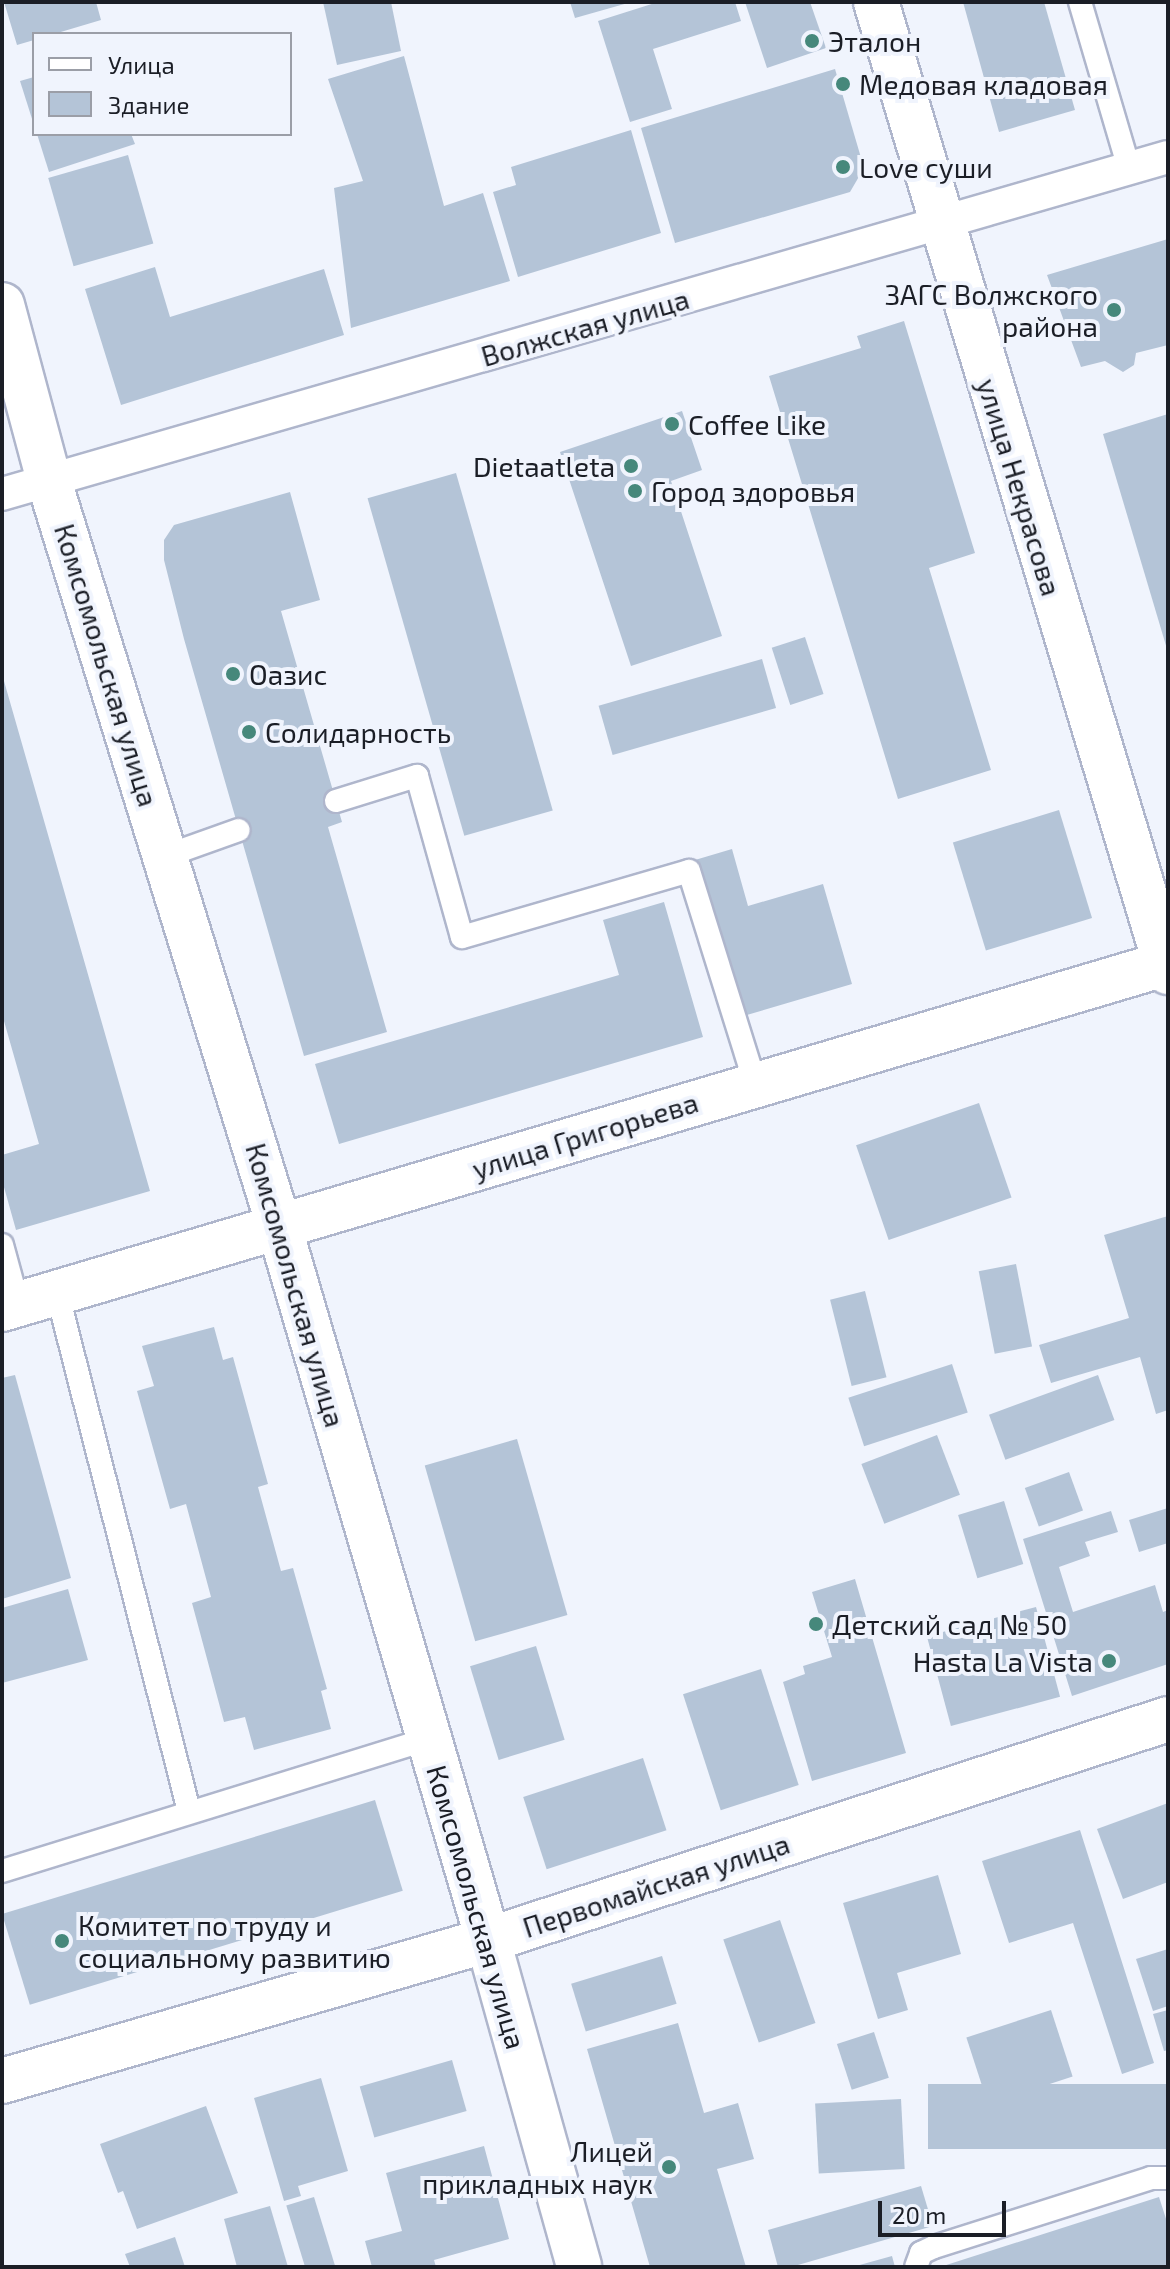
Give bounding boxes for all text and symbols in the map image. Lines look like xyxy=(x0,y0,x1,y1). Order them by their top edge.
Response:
place label: Эталон xyxy=(828,24,921,58)
legend xyxy=(32,32,292,136)
marker: Эталон xyxy=(803,32,821,50)
text: Улица xyxy=(108,50,175,79)
place label: Медовая кладовая xyxy=(859,67,1108,101)
marker: Медовая кладовая xyxy=(834,75,852,93)
text: Здание xyxy=(108,90,190,119)
place label: Love суши xyxy=(859,150,993,184)
marker: Love суши xyxy=(834,158,852,176)
place label: ЗАГС Волжского района xyxy=(885,277,1098,343)
street label: Волжская улица xyxy=(477,281,693,373)
marker: ЗАГС Волжского района xyxy=(1105,301,1123,319)
street label: улица Некрасова xyxy=(971,374,1069,600)
place label: Coffee Like xyxy=(688,407,826,441)
marker: Coffee Like xyxy=(663,415,681,433)
place label: Dietaatleta xyxy=(473,449,615,483)
marker: Dietaatleta xyxy=(622,457,640,475)
place label: Город здоровья xyxy=(651,474,855,508)
marker: Город здоровья xyxy=(626,482,644,500)
street label: Комсомольская улица xyxy=(48,520,166,810)
place label: Оазис xyxy=(249,657,327,691)
marker: Оазис xyxy=(224,665,242,683)
place label: Солидарность xyxy=(265,715,451,749)
marker: Солидарность xyxy=(240,723,258,741)
street label: улица Григорьева xyxy=(468,1085,702,1185)
street label: Комсомольская улица xyxy=(239,1139,353,1431)
place label: Детский сад № 50 xyxy=(832,1607,1067,1641)
marker: Детский сад № 50 xyxy=(807,1615,825,1633)
place label: Hasta La Vista xyxy=(912,1644,1093,1678)
marker: Hasta La Vista xyxy=(1100,1652,1118,1670)
street label: Комсомольская улица xyxy=(420,1761,534,2053)
street label: Первомайская улица xyxy=(518,1826,794,1944)
place label: Комитет по труду и социальному развитию xyxy=(78,1908,391,1974)
marker: Комитет по труду и социальному развитию xyxy=(53,1932,71,1950)
place label: Лицей прикладных наук xyxy=(422,2134,653,2200)
marker: Лицей прикладных наук xyxy=(660,2158,678,2176)
scale bar xyxy=(882,2185,1010,2235)
text: 20 m xyxy=(892,2200,946,2229)

